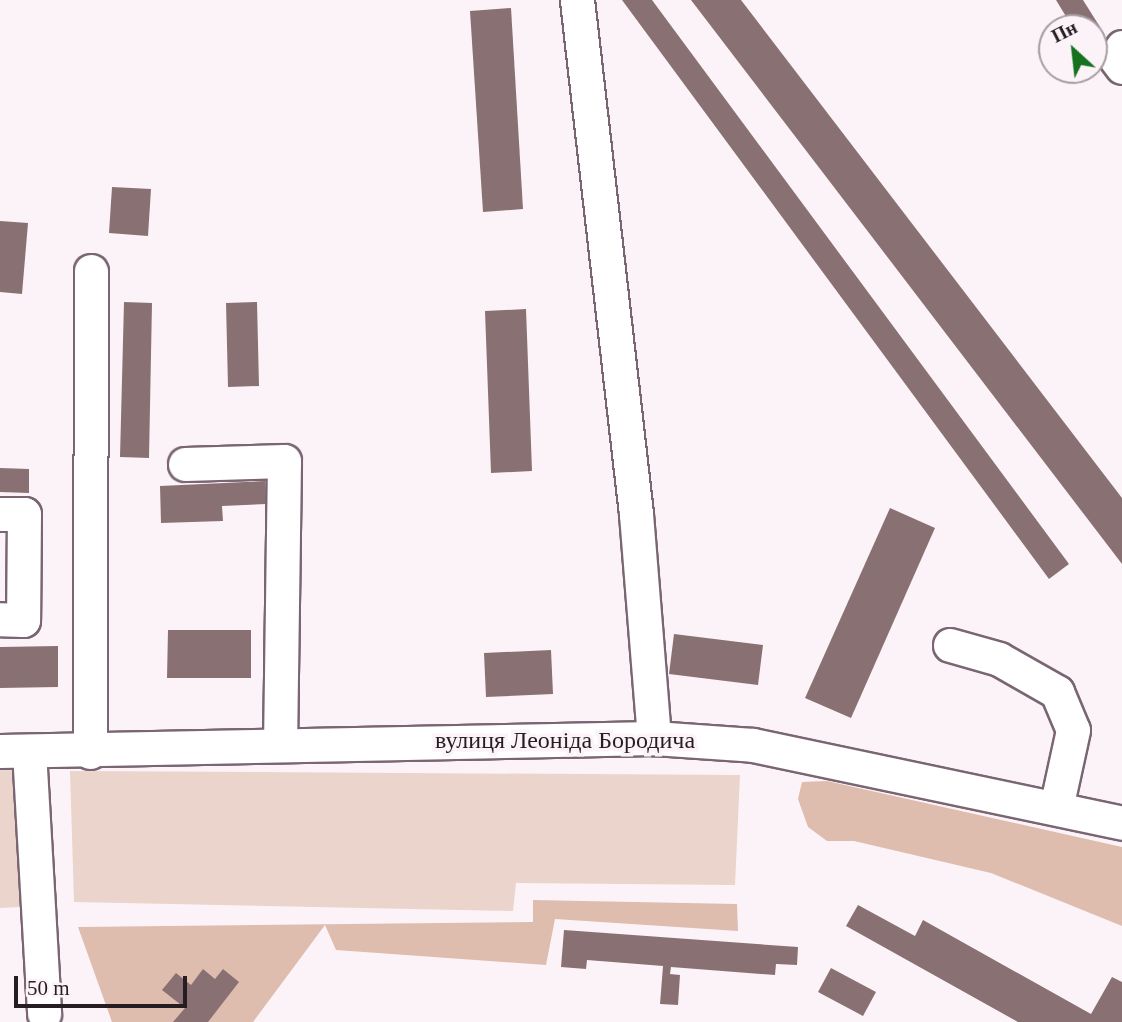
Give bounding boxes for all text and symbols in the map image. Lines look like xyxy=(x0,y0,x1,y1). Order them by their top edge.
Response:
north arrow xyxy=(1038,14,1108,84)
text: Пн xyxy=(1048,16,1080,47)
street label: вулиця Леоніда Бородича xyxy=(435,727,695,755)
scale bar xyxy=(18,962,191,1006)
text: 50 m xyxy=(27,976,70,1000)

